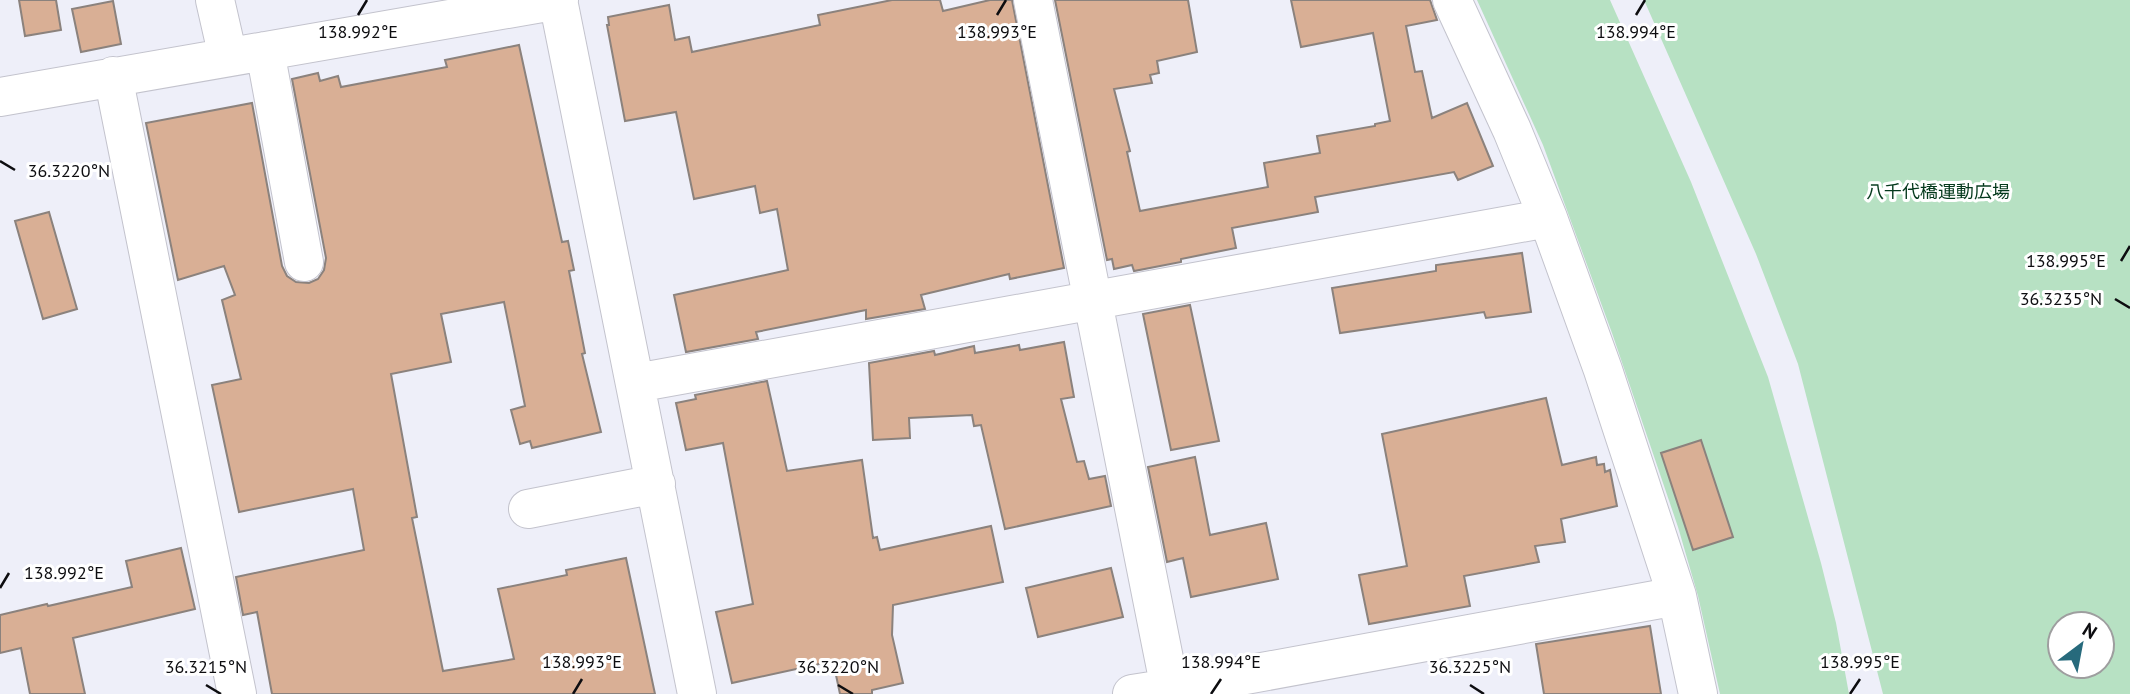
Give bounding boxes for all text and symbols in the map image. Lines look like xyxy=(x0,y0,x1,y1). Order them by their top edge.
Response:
text: 138.992°E xyxy=(318,20,398,43)
text: 138.993°E xyxy=(957,20,1037,43)
text: 138.994°E xyxy=(1596,20,1676,43)
text: 36.3220°N xyxy=(28,159,110,182)
park label: 八千代橋運動広場 xyxy=(1866,180,2010,203)
text: 138.995°E xyxy=(2026,249,2106,272)
text: 36.3235°N xyxy=(2020,287,2102,310)
text: 138.992°E xyxy=(24,561,104,584)
north arrow xyxy=(2046,610,2116,680)
text: N xyxy=(2078,617,2102,644)
text: 138.993°E xyxy=(542,650,622,673)
text: 138.994°E xyxy=(1181,650,1261,673)
text: 138.995°E xyxy=(1820,650,1900,673)
text: 36.3215°N xyxy=(165,655,247,678)
text: 36.3220°N xyxy=(797,655,879,678)
text: 36.3225°N xyxy=(1429,655,1511,678)

